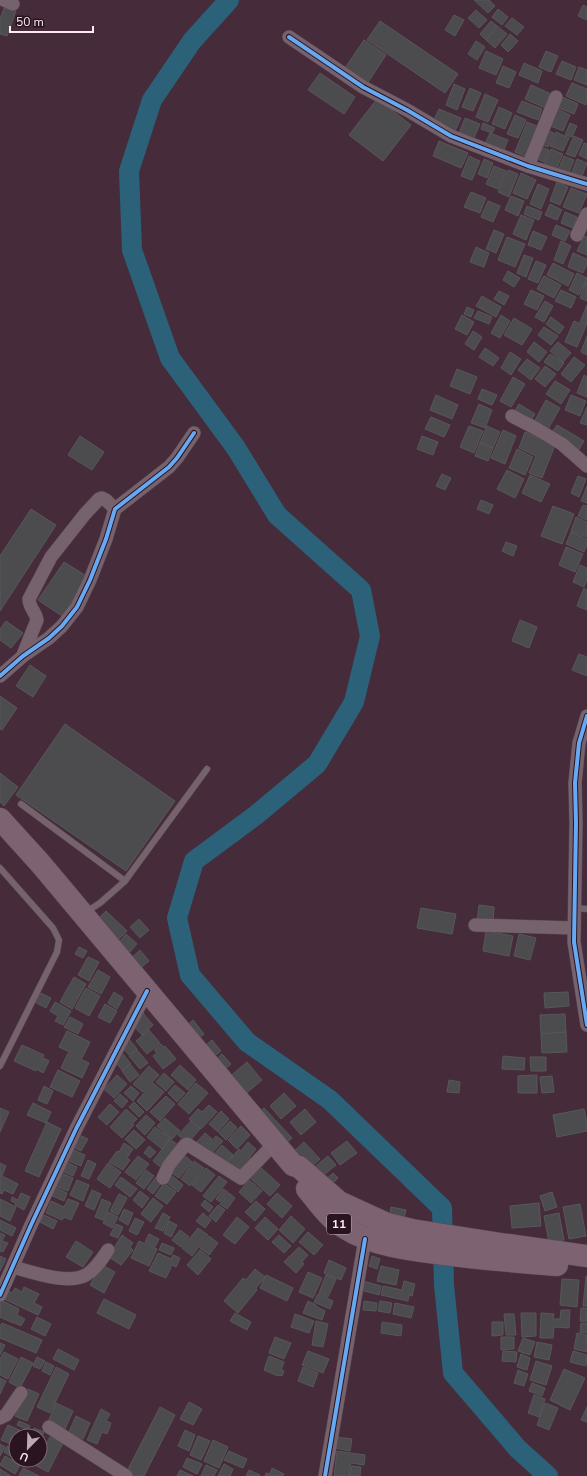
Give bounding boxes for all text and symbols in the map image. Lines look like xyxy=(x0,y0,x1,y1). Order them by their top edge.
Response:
scale bar xyxy=(10,8,93,34)
text: 50 m xyxy=(16,14,44,30)
road number: 11 xyxy=(327,1214,351,1234)
north arrow xyxy=(8,1428,48,1468)
text: U xyxy=(18,1448,31,1465)

